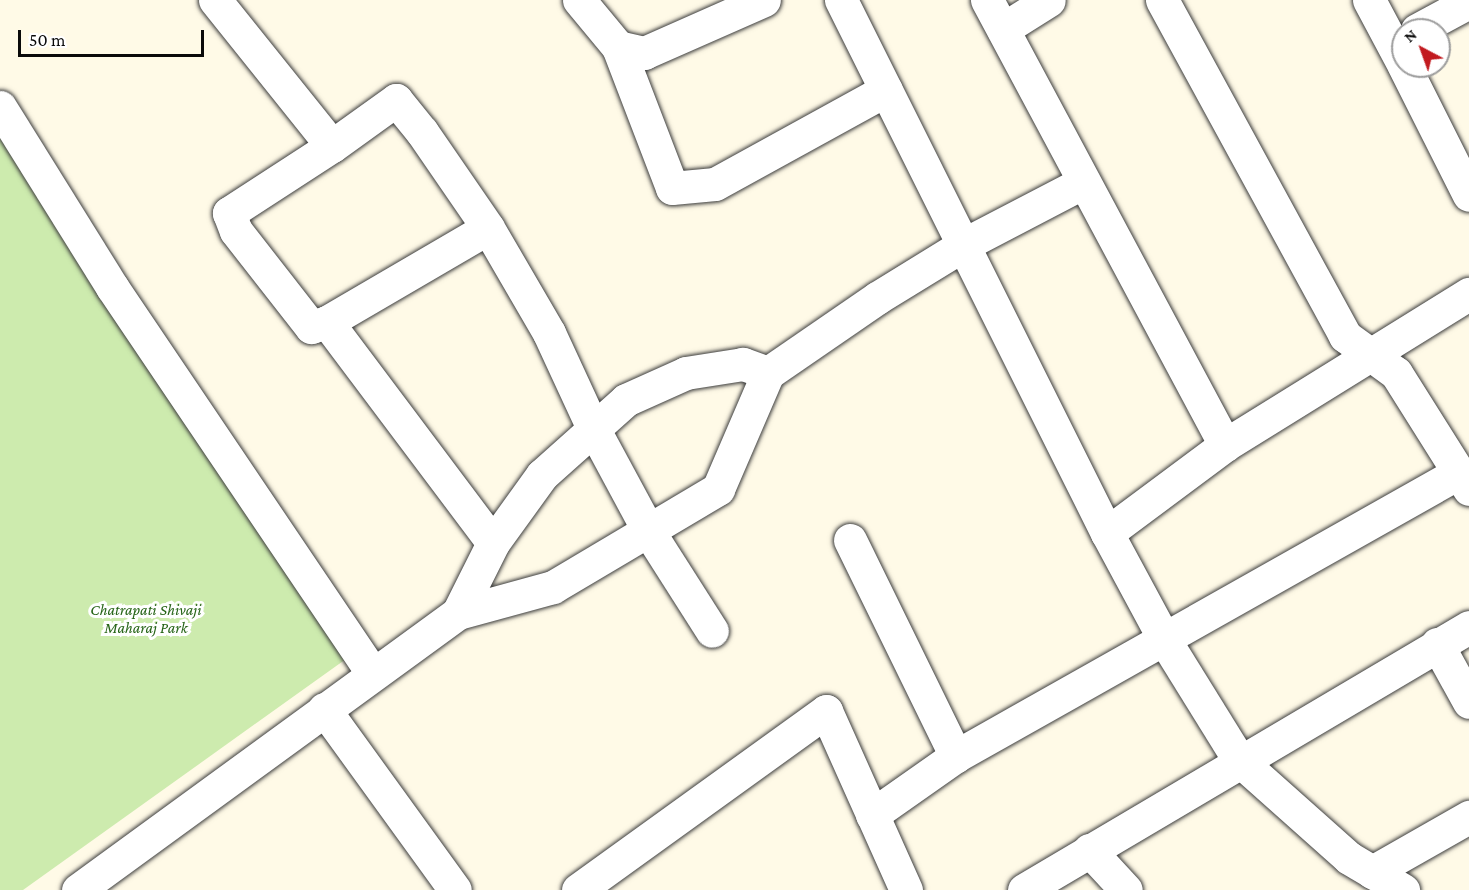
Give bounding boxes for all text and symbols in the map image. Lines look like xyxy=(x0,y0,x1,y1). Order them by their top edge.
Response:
scale bar xyxy=(21,18,207,56)
north arrow xyxy=(1391,18,1451,78)
text: N xyxy=(1400,26,1420,46)
text: 50 m xyxy=(29,30,66,50)
park label: Chatrapati Shivaji Maharaj Park xyxy=(90,600,202,638)

